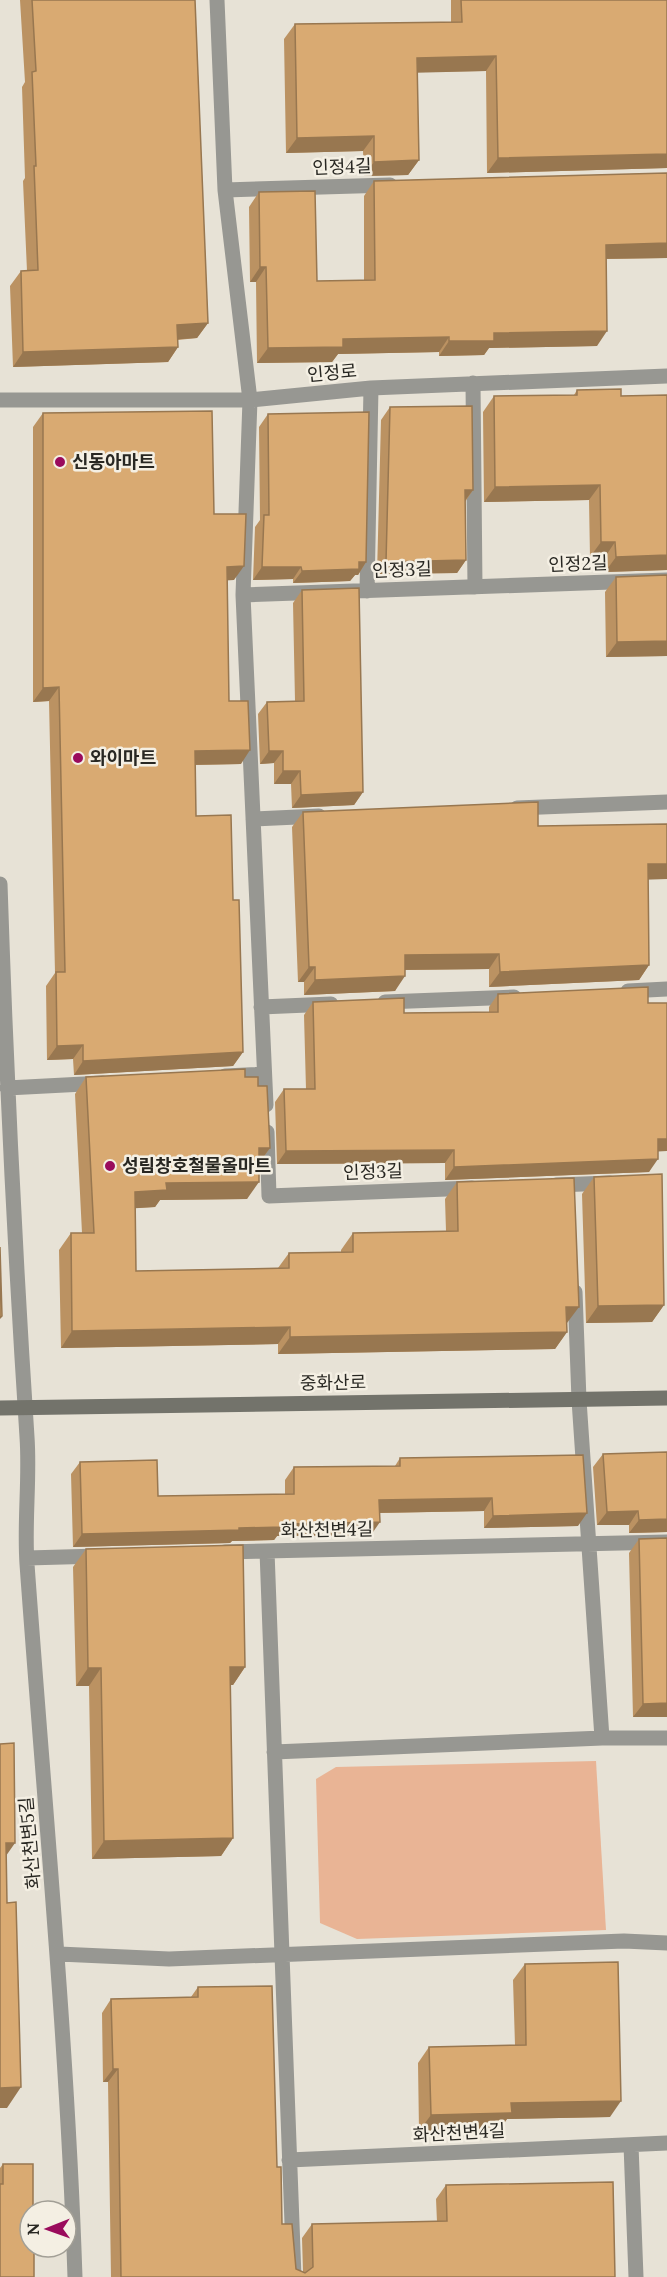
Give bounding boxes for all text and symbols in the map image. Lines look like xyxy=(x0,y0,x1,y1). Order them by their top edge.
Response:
street label: 인정4길 xyxy=(312,154,372,179)
street label: 인정로 xyxy=(306,359,358,386)
place label: 신동아마트 xyxy=(72,450,155,473)
marker: 신동아마트 xyxy=(53,455,67,469)
street label: 인정2길 xyxy=(548,551,608,576)
street label: 인정3길 xyxy=(372,557,432,582)
place label: 와이마트 xyxy=(90,746,156,769)
marker: 와이마트 xyxy=(71,751,85,765)
place label: 성림창호철물올마트 xyxy=(122,1154,271,1177)
marker: 성림창호철물올마트 xyxy=(103,1159,117,1173)
street label: 인정3길 xyxy=(343,1159,403,1184)
street label: 중화산로 xyxy=(300,1370,366,1395)
street label: 화산천변4길 xyxy=(281,1517,373,1542)
street label: 화산천변5길 xyxy=(14,1796,45,1890)
street label: 화산천변4길 xyxy=(412,2119,506,2146)
north arrow xyxy=(18,2199,78,2259)
text: N xyxy=(23,2223,43,2236)

